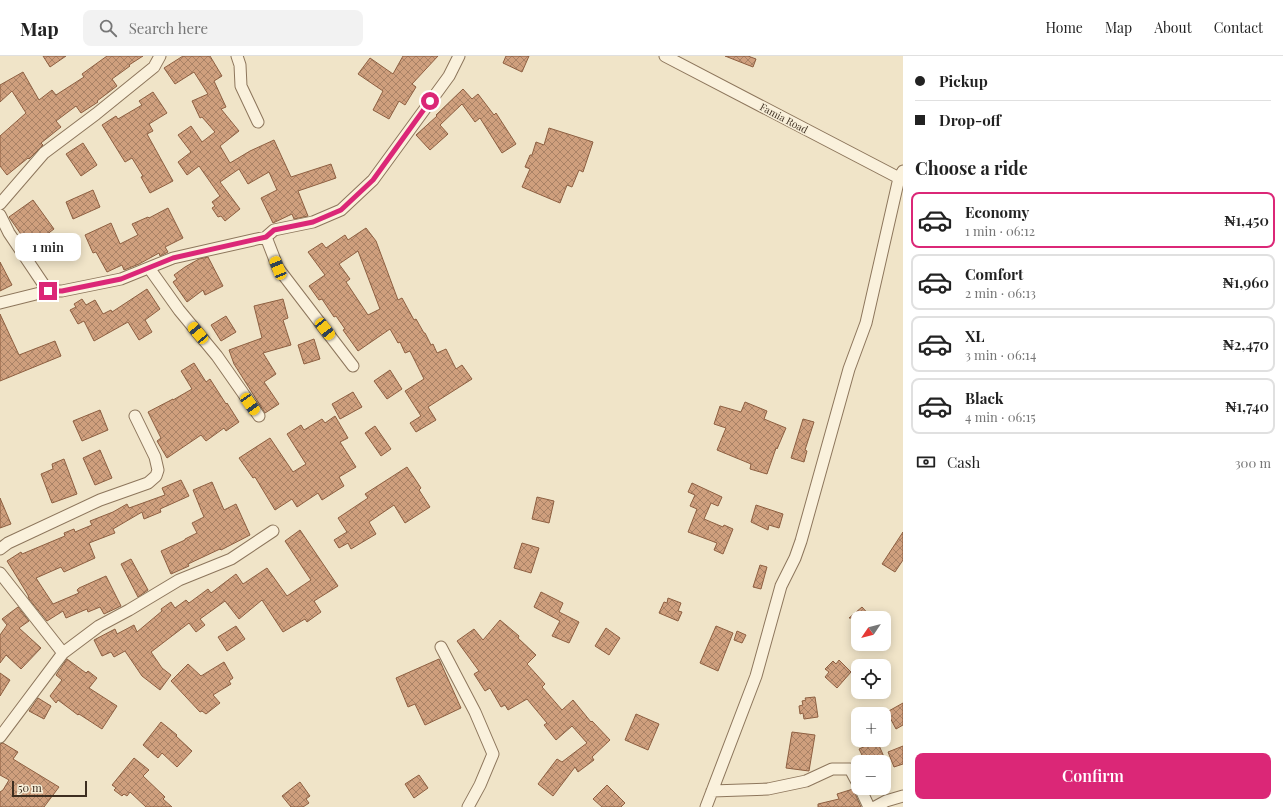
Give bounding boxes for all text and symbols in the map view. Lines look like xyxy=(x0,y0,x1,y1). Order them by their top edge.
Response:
search box xyxy=(83,10,363,46)
text: Map xyxy=(20,15,59,41)
icon: search xyxy=(97,17,119,39)
text: Search here xyxy=(129,18,208,38)
text: Home xyxy=(1045,18,1083,37)
text: Map xyxy=(1105,18,1132,37)
text: About xyxy=(1154,18,1192,37)
text: Contact xyxy=(1214,18,1263,37)
text: Pickup xyxy=(939,71,988,91)
route start xyxy=(421,92,439,110)
street label: Famia Road xyxy=(758,100,811,137)
text: Drop-off xyxy=(939,110,1001,130)
text: Choose a ride xyxy=(915,156,1028,180)
icon: car xyxy=(917,202,953,238)
text: Economy xyxy=(965,202,1029,222)
text: ₦1,450 xyxy=(1225,210,1269,230)
text: 1 min · 06:12 xyxy=(965,222,1035,239)
callout: 1 min xyxy=(15,233,81,261)
text: 1 min xyxy=(32,238,64,255)
car xyxy=(268,255,288,281)
icon: car xyxy=(917,264,953,300)
text: Comfort xyxy=(965,264,1023,284)
text: ₦1,960 xyxy=(1223,272,1269,292)
route end xyxy=(39,282,57,300)
text: 2 min · 06:13 xyxy=(965,284,1036,301)
car xyxy=(313,316,337,342)
car xyxy=(186,320,210,346)
icon: car xyxy=(917,326,953,362)
text: XL xyxy=(965,326,985,346)
text: ₦2,470 xyxy=(1223,334,1269,354)
text: 3 min · 06:14 xyxy=(965,346,1036,363)
icon: car xyxy=(917,388,953,424)
text: Black xyxy=(965,388,1004,408)
car xyxy=(238,391,262,417)
text: ₦1,740 xyxy=(1226,396,1269,416)
text: 4 min · 06:15 xyxy=(965,408,1036,425)
icon: cash xyxy=(915,451,937,473)
text: Cash xyxy=(947,452,980,472)
text: 300 m xyxy=(1235,454,1271,471)
north arrow xyxy=(851,611,891,651)
map controls xyxy=(851,611,891,795)
button: locate xyxy=(851,659,891,699)
button: + xyxy=(851,707,891,747)
button: Confirm xyxy=(915,753,1271,799)
button: − xyxy=(851,755,891,795)
scale bar xyxy=(12,779,87,798)
text: 50 m xyxy=(18,780,42,795)

